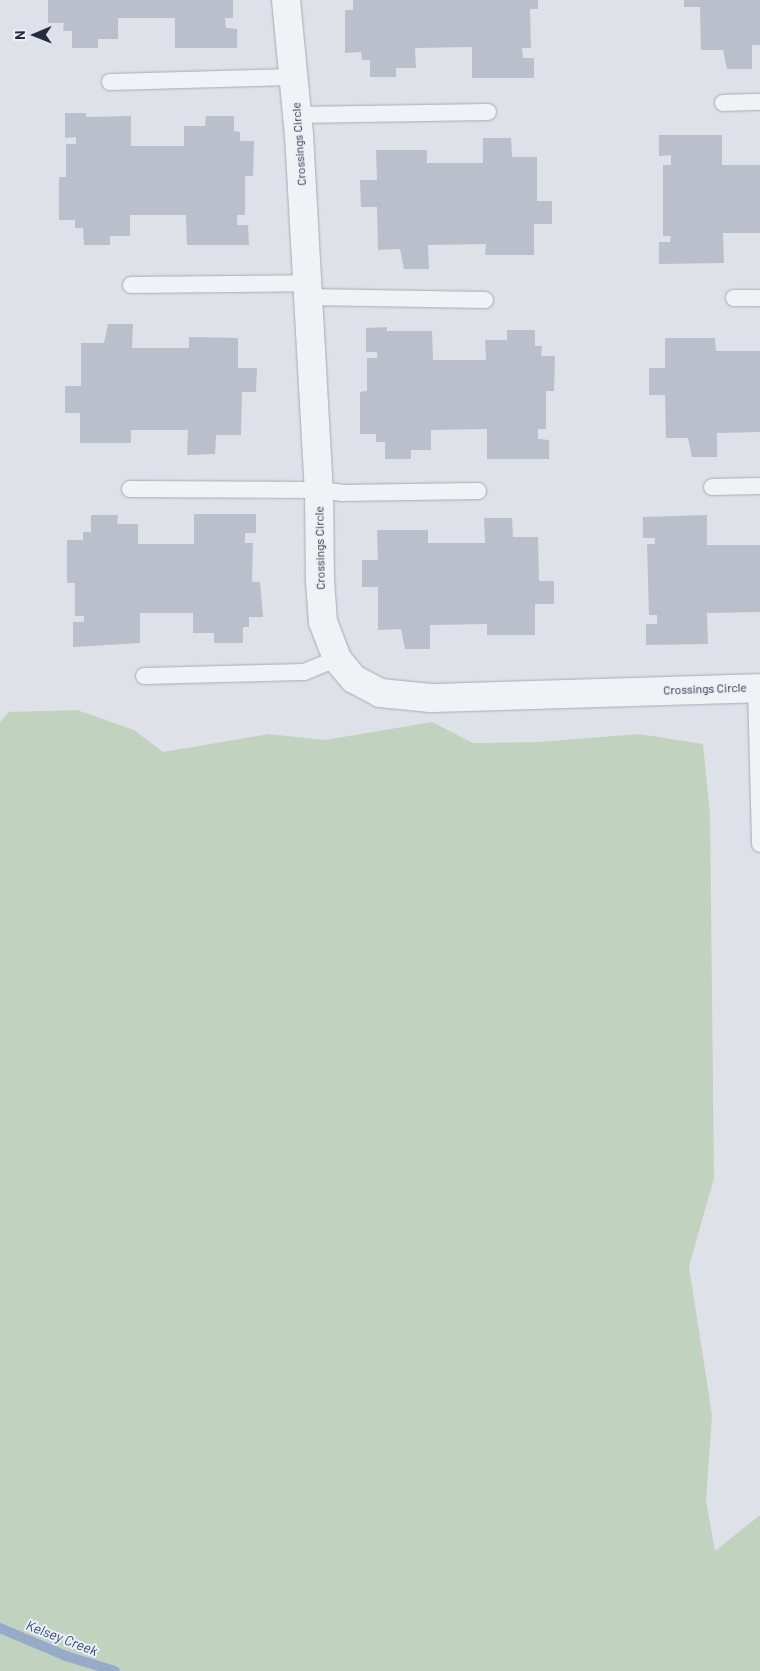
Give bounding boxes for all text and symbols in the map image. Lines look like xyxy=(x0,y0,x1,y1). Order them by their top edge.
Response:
north arrow xyxy=(10,10,60,60)
text: N xyxy=(11,30,28,40)
street label: Crossings Circle xyxy=(289,102,309,186)
street label: Crossings Circle xyxy=(312,506,328,590)
street label: Crossings Circle xyxy=(663,680,747,698)
water label: Kelsey Creek xyxy=(24,1617,100,1659)

